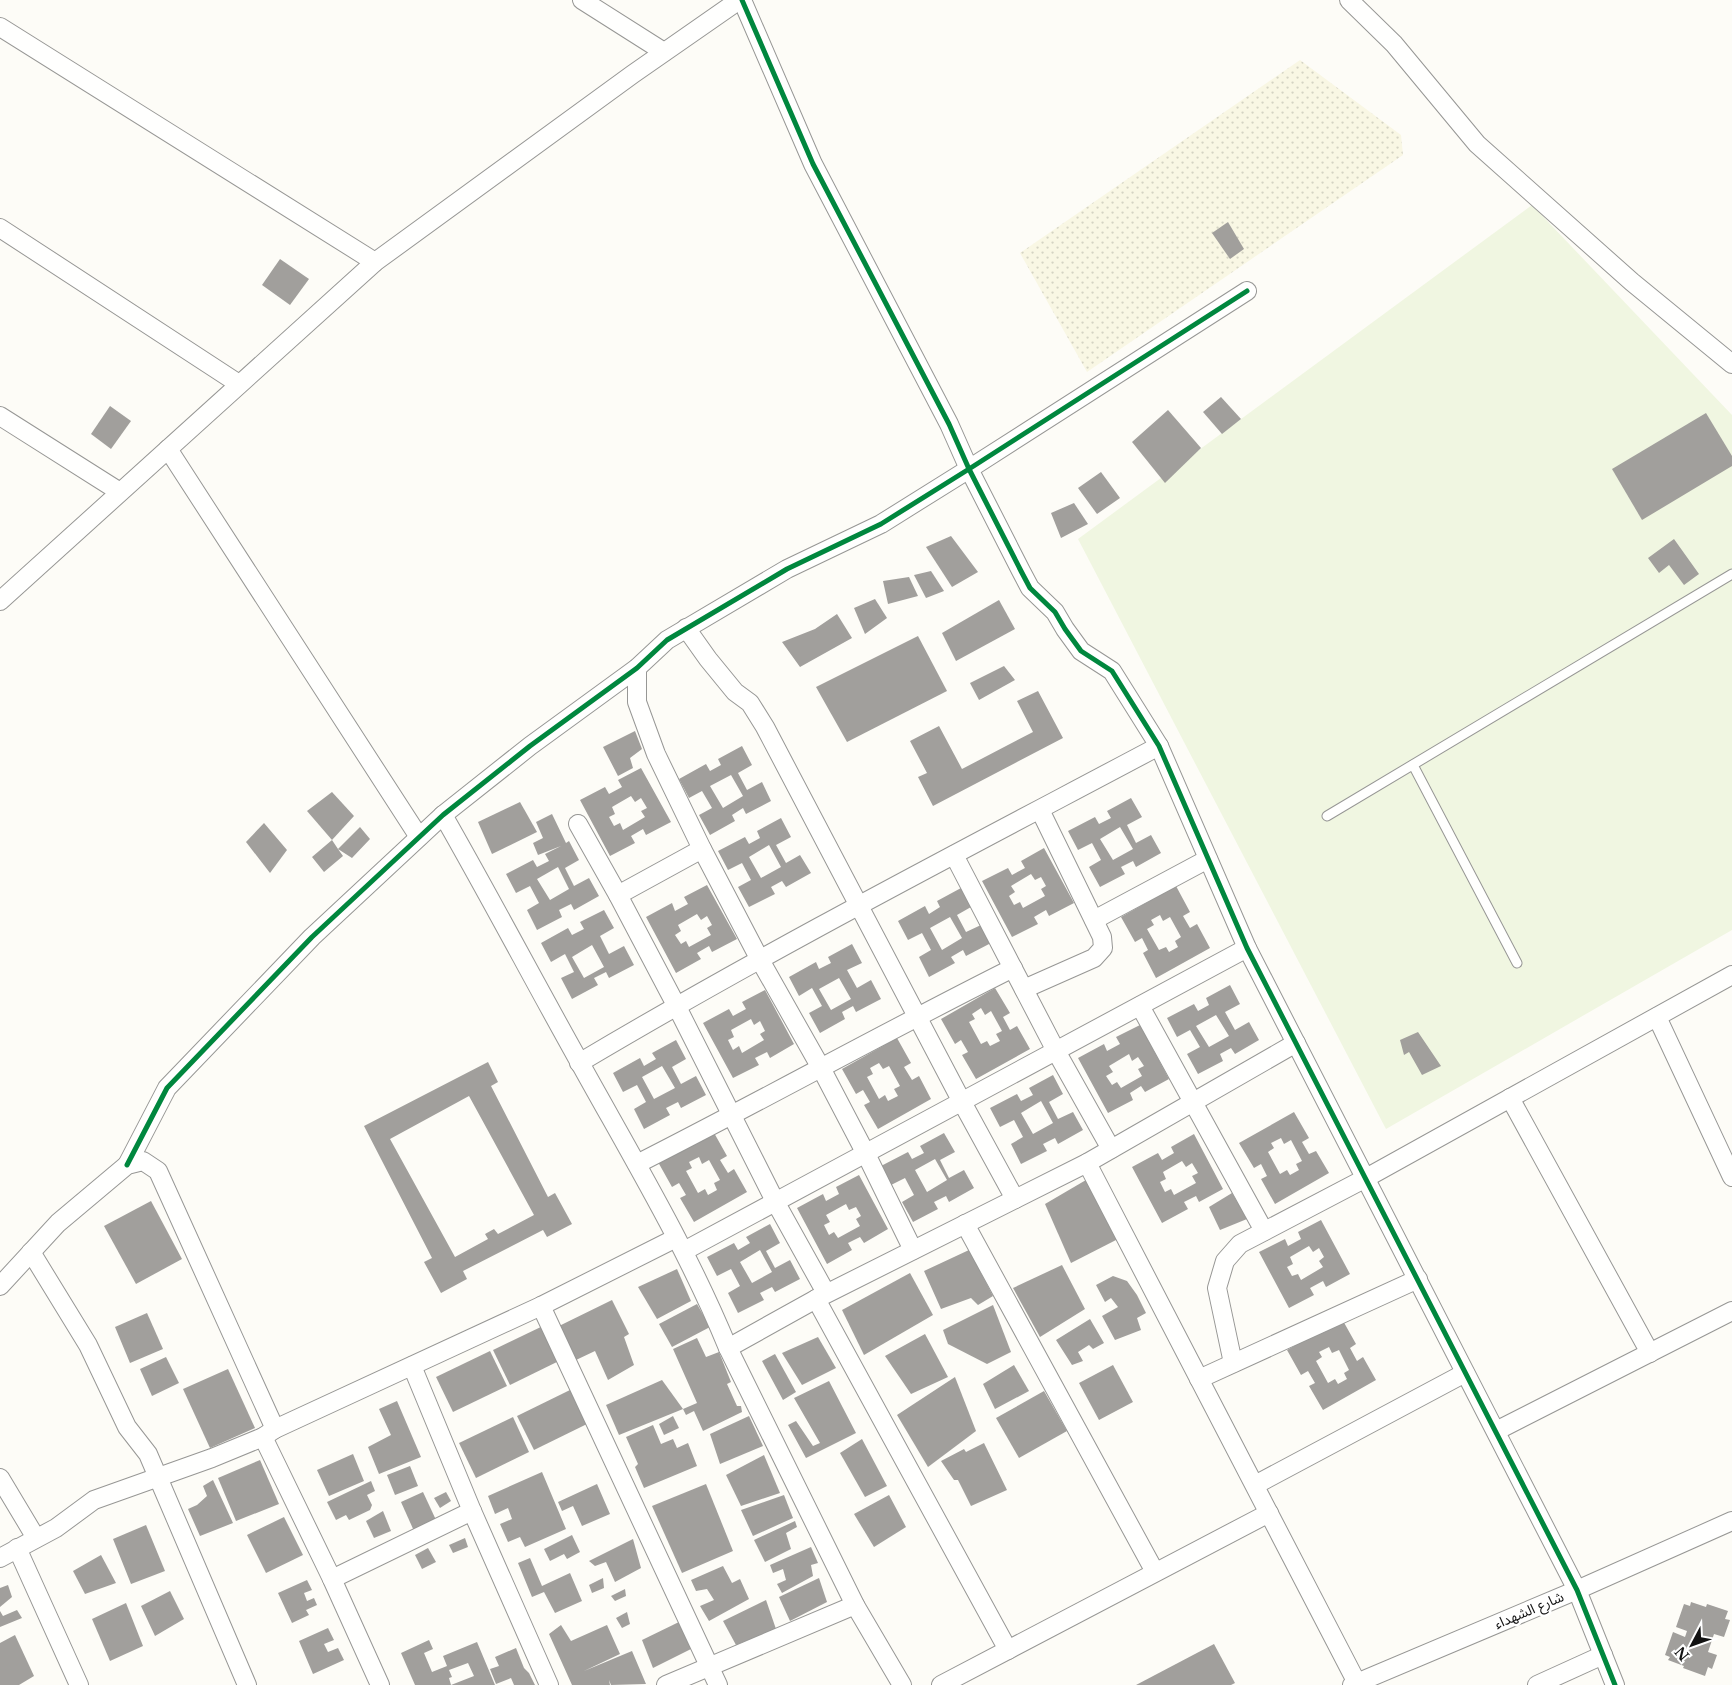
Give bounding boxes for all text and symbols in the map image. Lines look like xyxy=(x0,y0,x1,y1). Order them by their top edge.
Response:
street label: شارع الشهداء xyxy=(1492,1587,1567,1635)
north arrow xyxy=(1667,1620,1717,1670)
text: N xyxy=(1671,1643,1693,1664)

